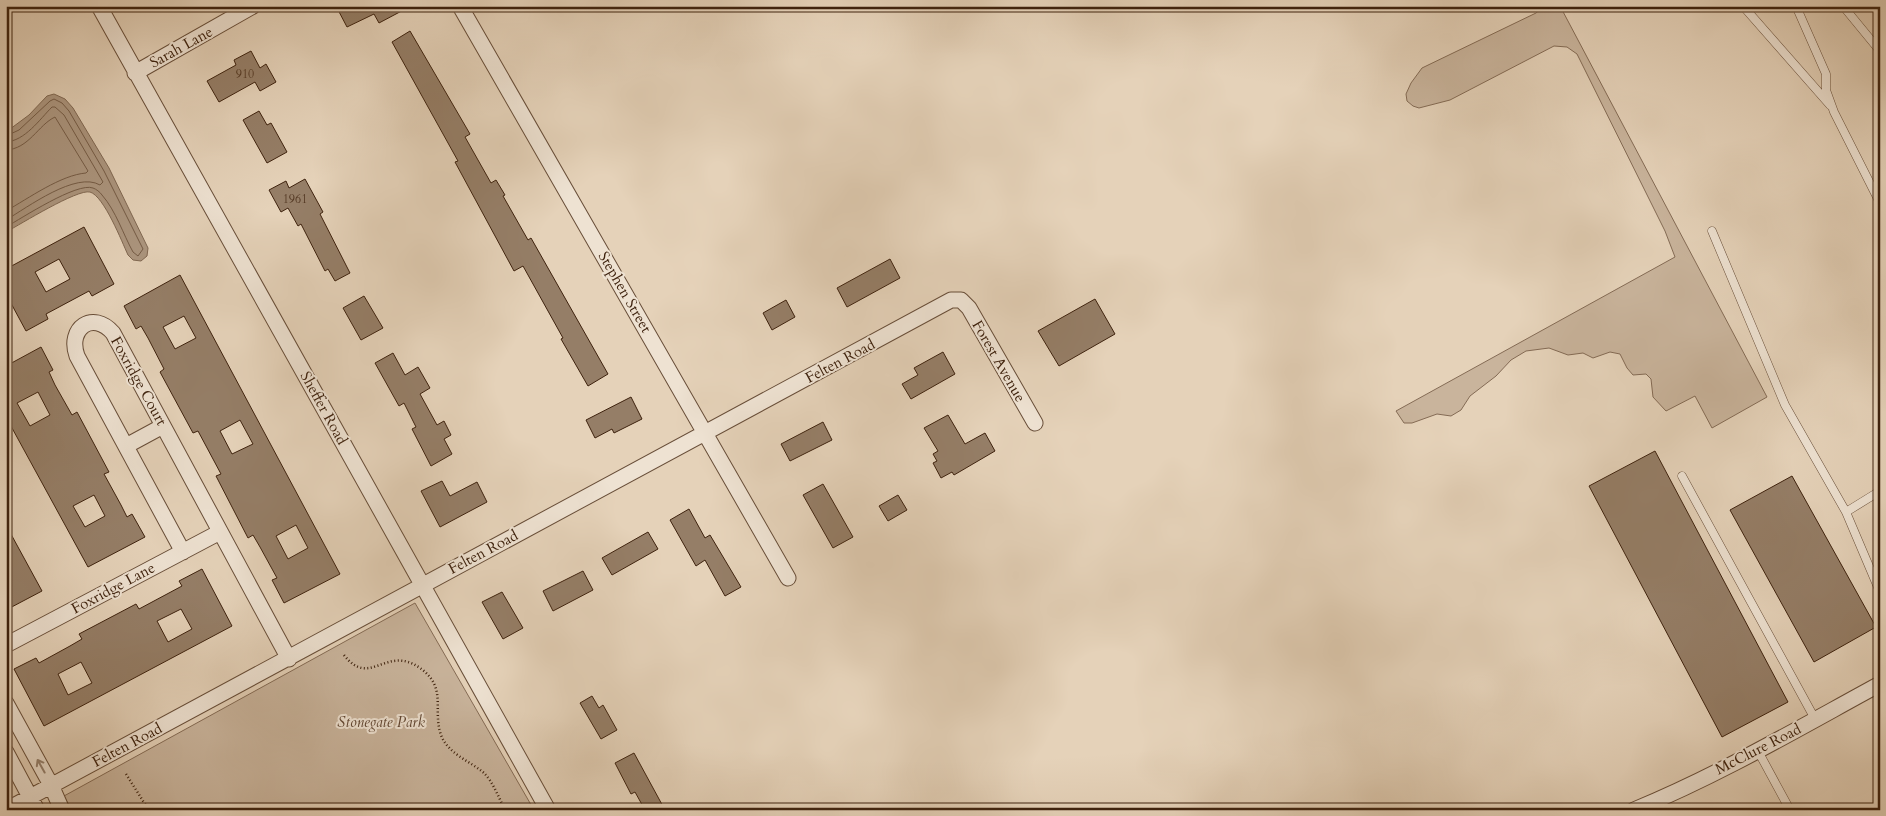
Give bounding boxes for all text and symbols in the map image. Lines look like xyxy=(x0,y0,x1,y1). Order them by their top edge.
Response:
street label: Sarah Lane xyxy=(146,21,216,72)
house number: 910 xyxy=(236,66,254,82)
house number: 1961 xyxy=(283,191,307,207)
street label: Stephen Street xyxy=(594,248,656,337)
street label: Forest Avenue xyxy=(967,316,1031,406)
street label: Foxridge Court xyxy=(106,333,172,429)
street label: Felten Road xyxy=(802,334,878,388)
street label: Sheffer Road xyxy=(296,368,352,448)
street label: Felten Road xyxy=(445,525,521,579)
street label: Foxridge Lane xyxy=(68,558,158,618)
park label: Stonegate Park xyxy=(337,712,425,732)
street label: Felten Road xyxy=(89,718,165,772)
street label: McClure Road xyxy=(1712,719,1804,779)
one-way arrow xyxy=(35,759,45,774)

